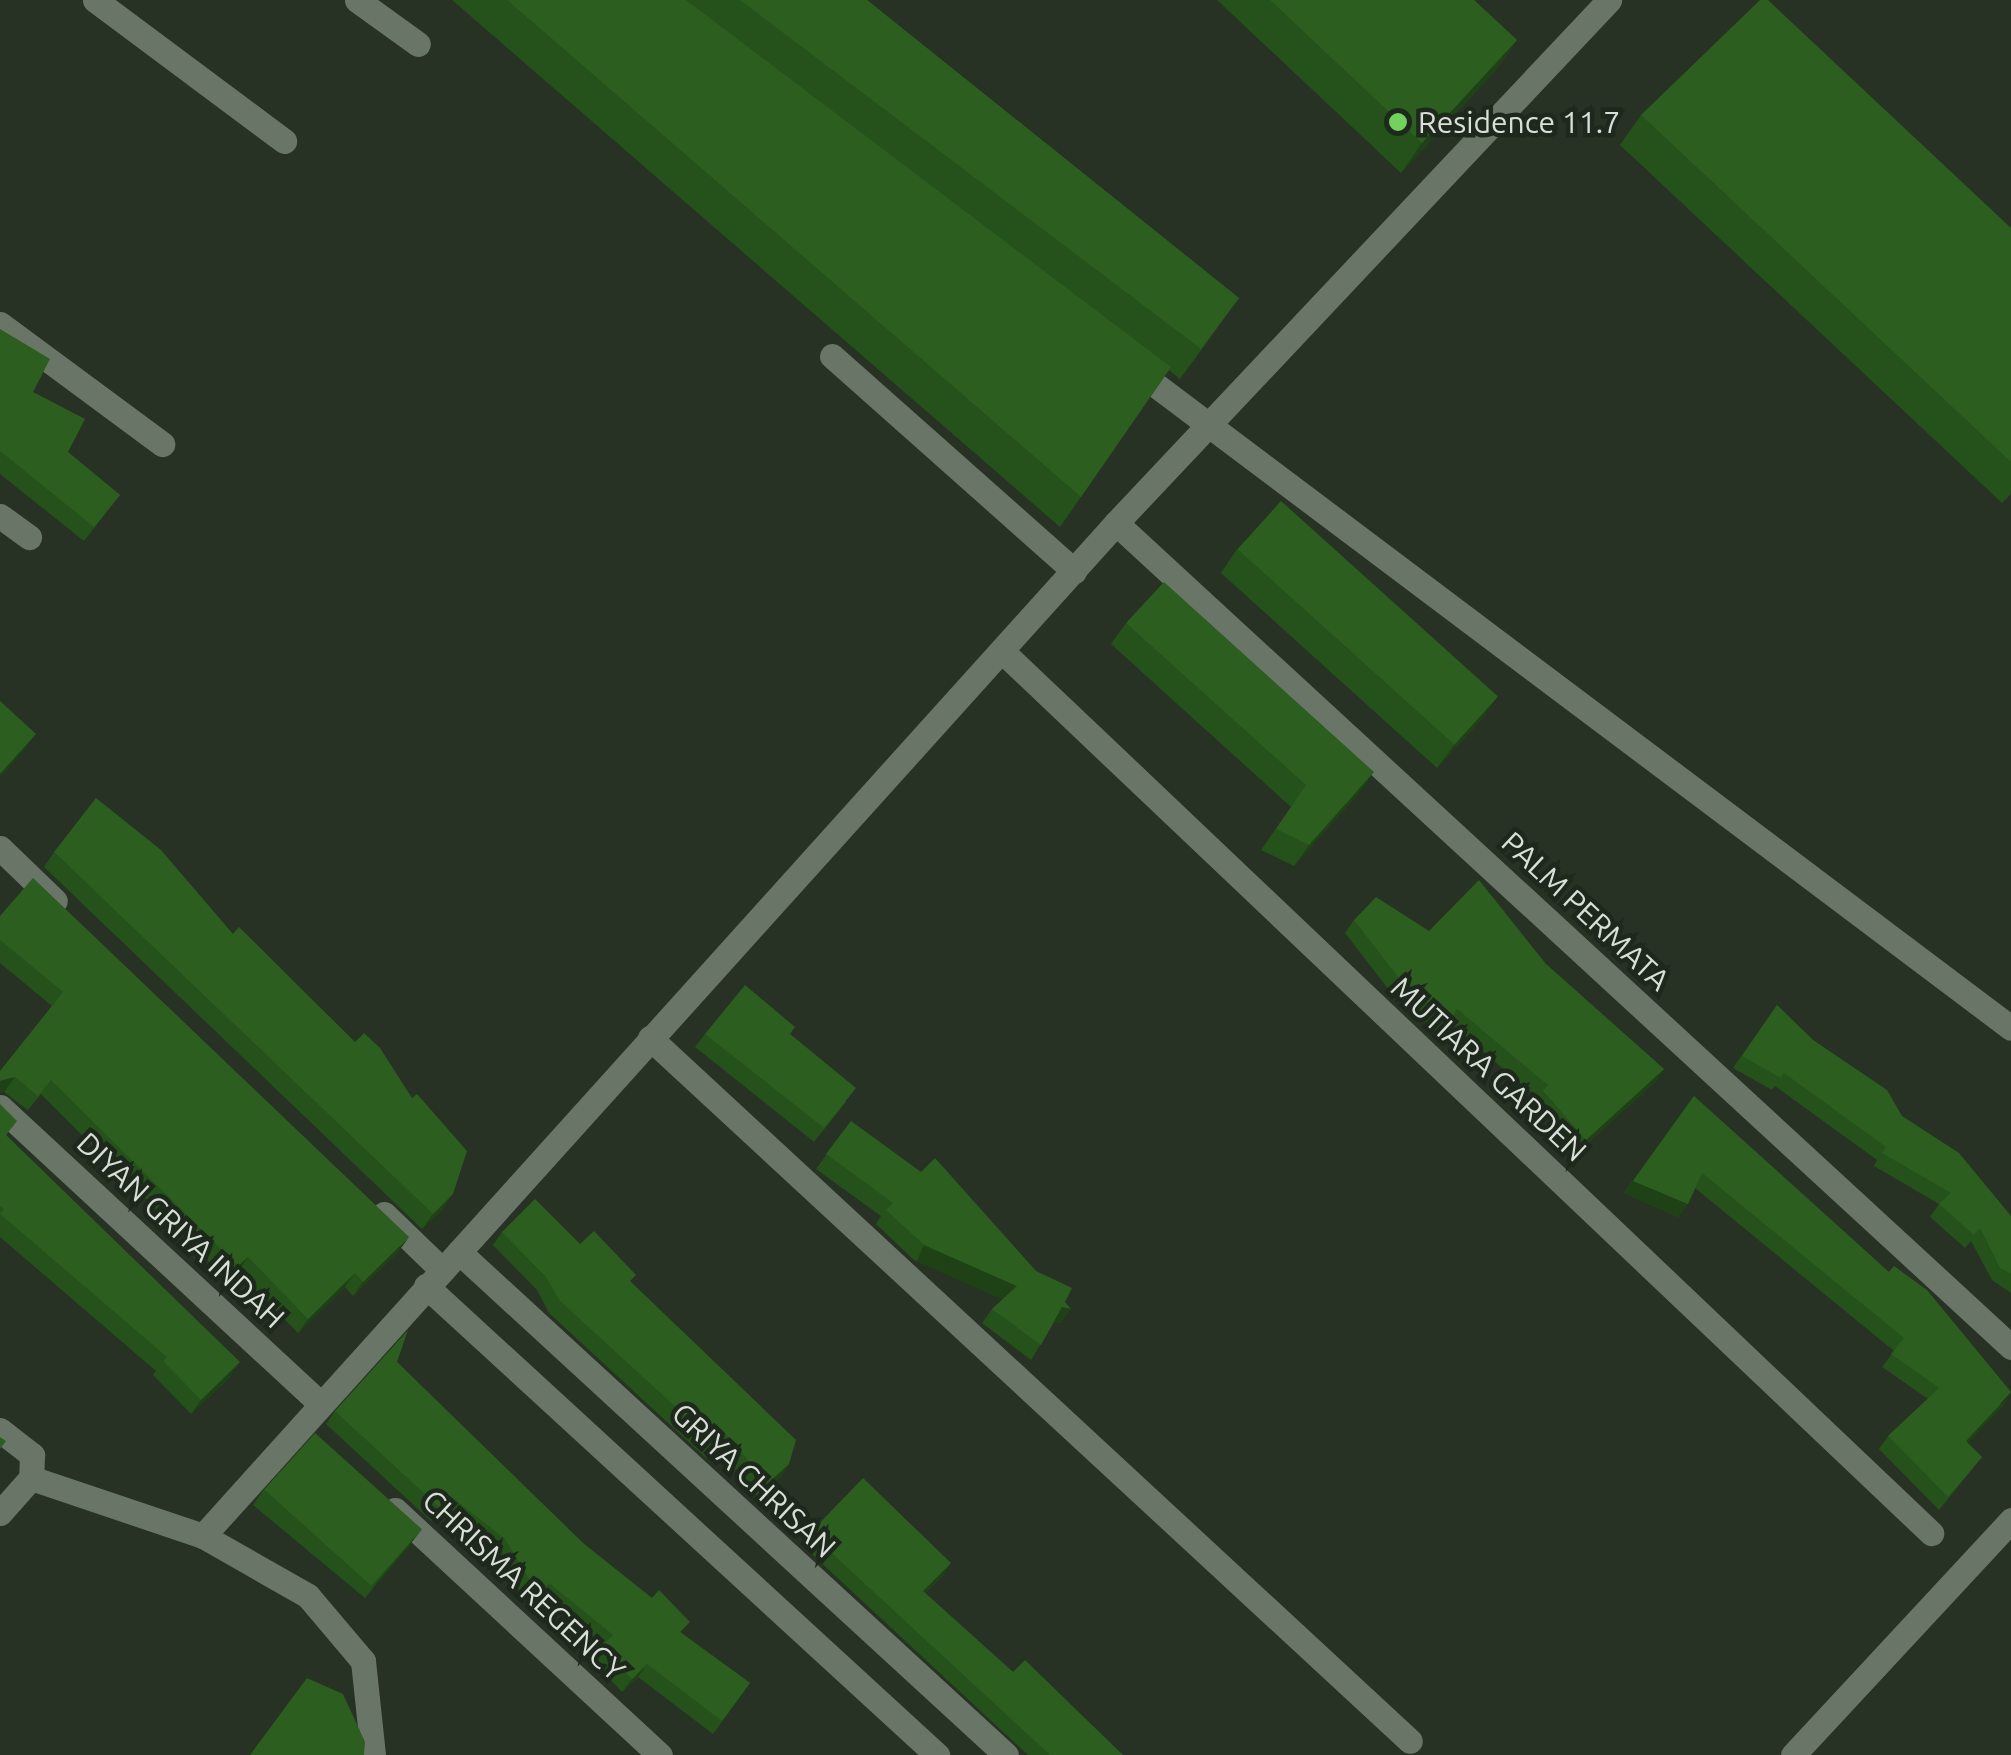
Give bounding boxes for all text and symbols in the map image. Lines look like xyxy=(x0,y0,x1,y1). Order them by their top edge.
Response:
place label: Residence 11.7 xyxy=(1418,104,1620,140)
marker: Residence 11.7 xyxy=(1387,111,1409,133)
street label: PALM PERMATA xyxy=(1495,824,1677,998)
street label: MUTIARA GARDEN xyxy=(1384,969,1594,1169)
street label: DIYAN GRIYA INDAH xyxy=(70,1125,292,1335)
street label: GRIYA CHRISAN xyxy=(665,1395,843,1565)
street label: CHRISMA REGENCY xyxy=(415,1482,633,1688)

